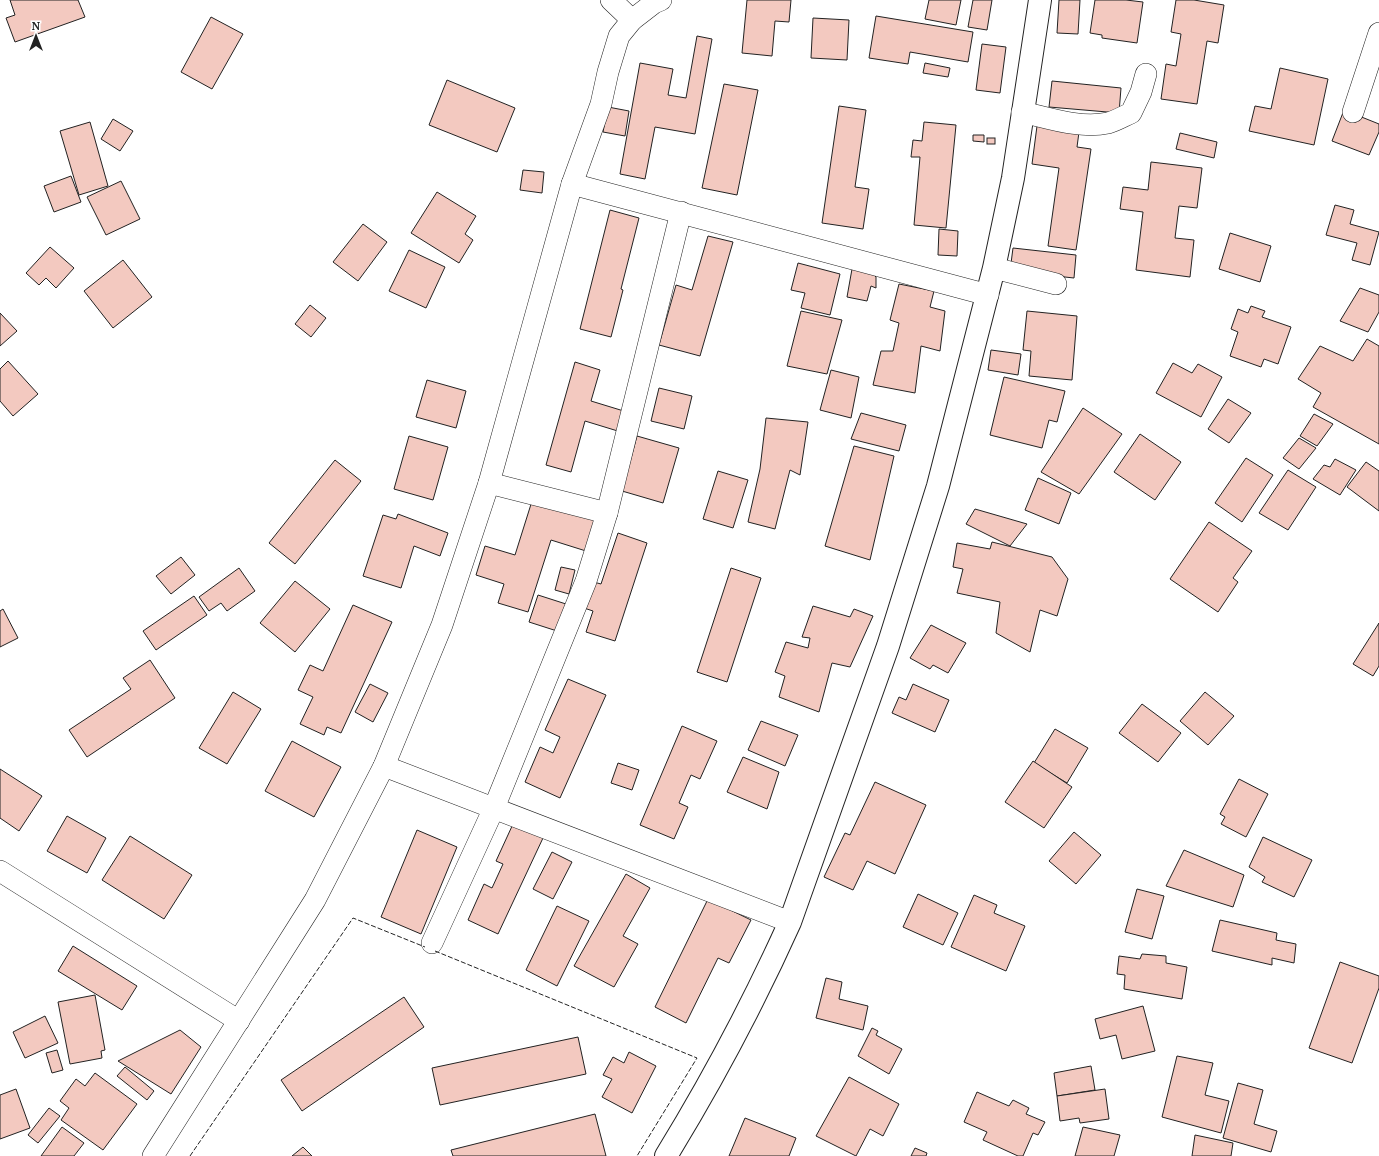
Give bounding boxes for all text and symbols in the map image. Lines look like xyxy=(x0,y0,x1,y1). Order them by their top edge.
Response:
north arrow xyxy=(16,16,56,56)
text: N xyxy=(32,19,41,33)

